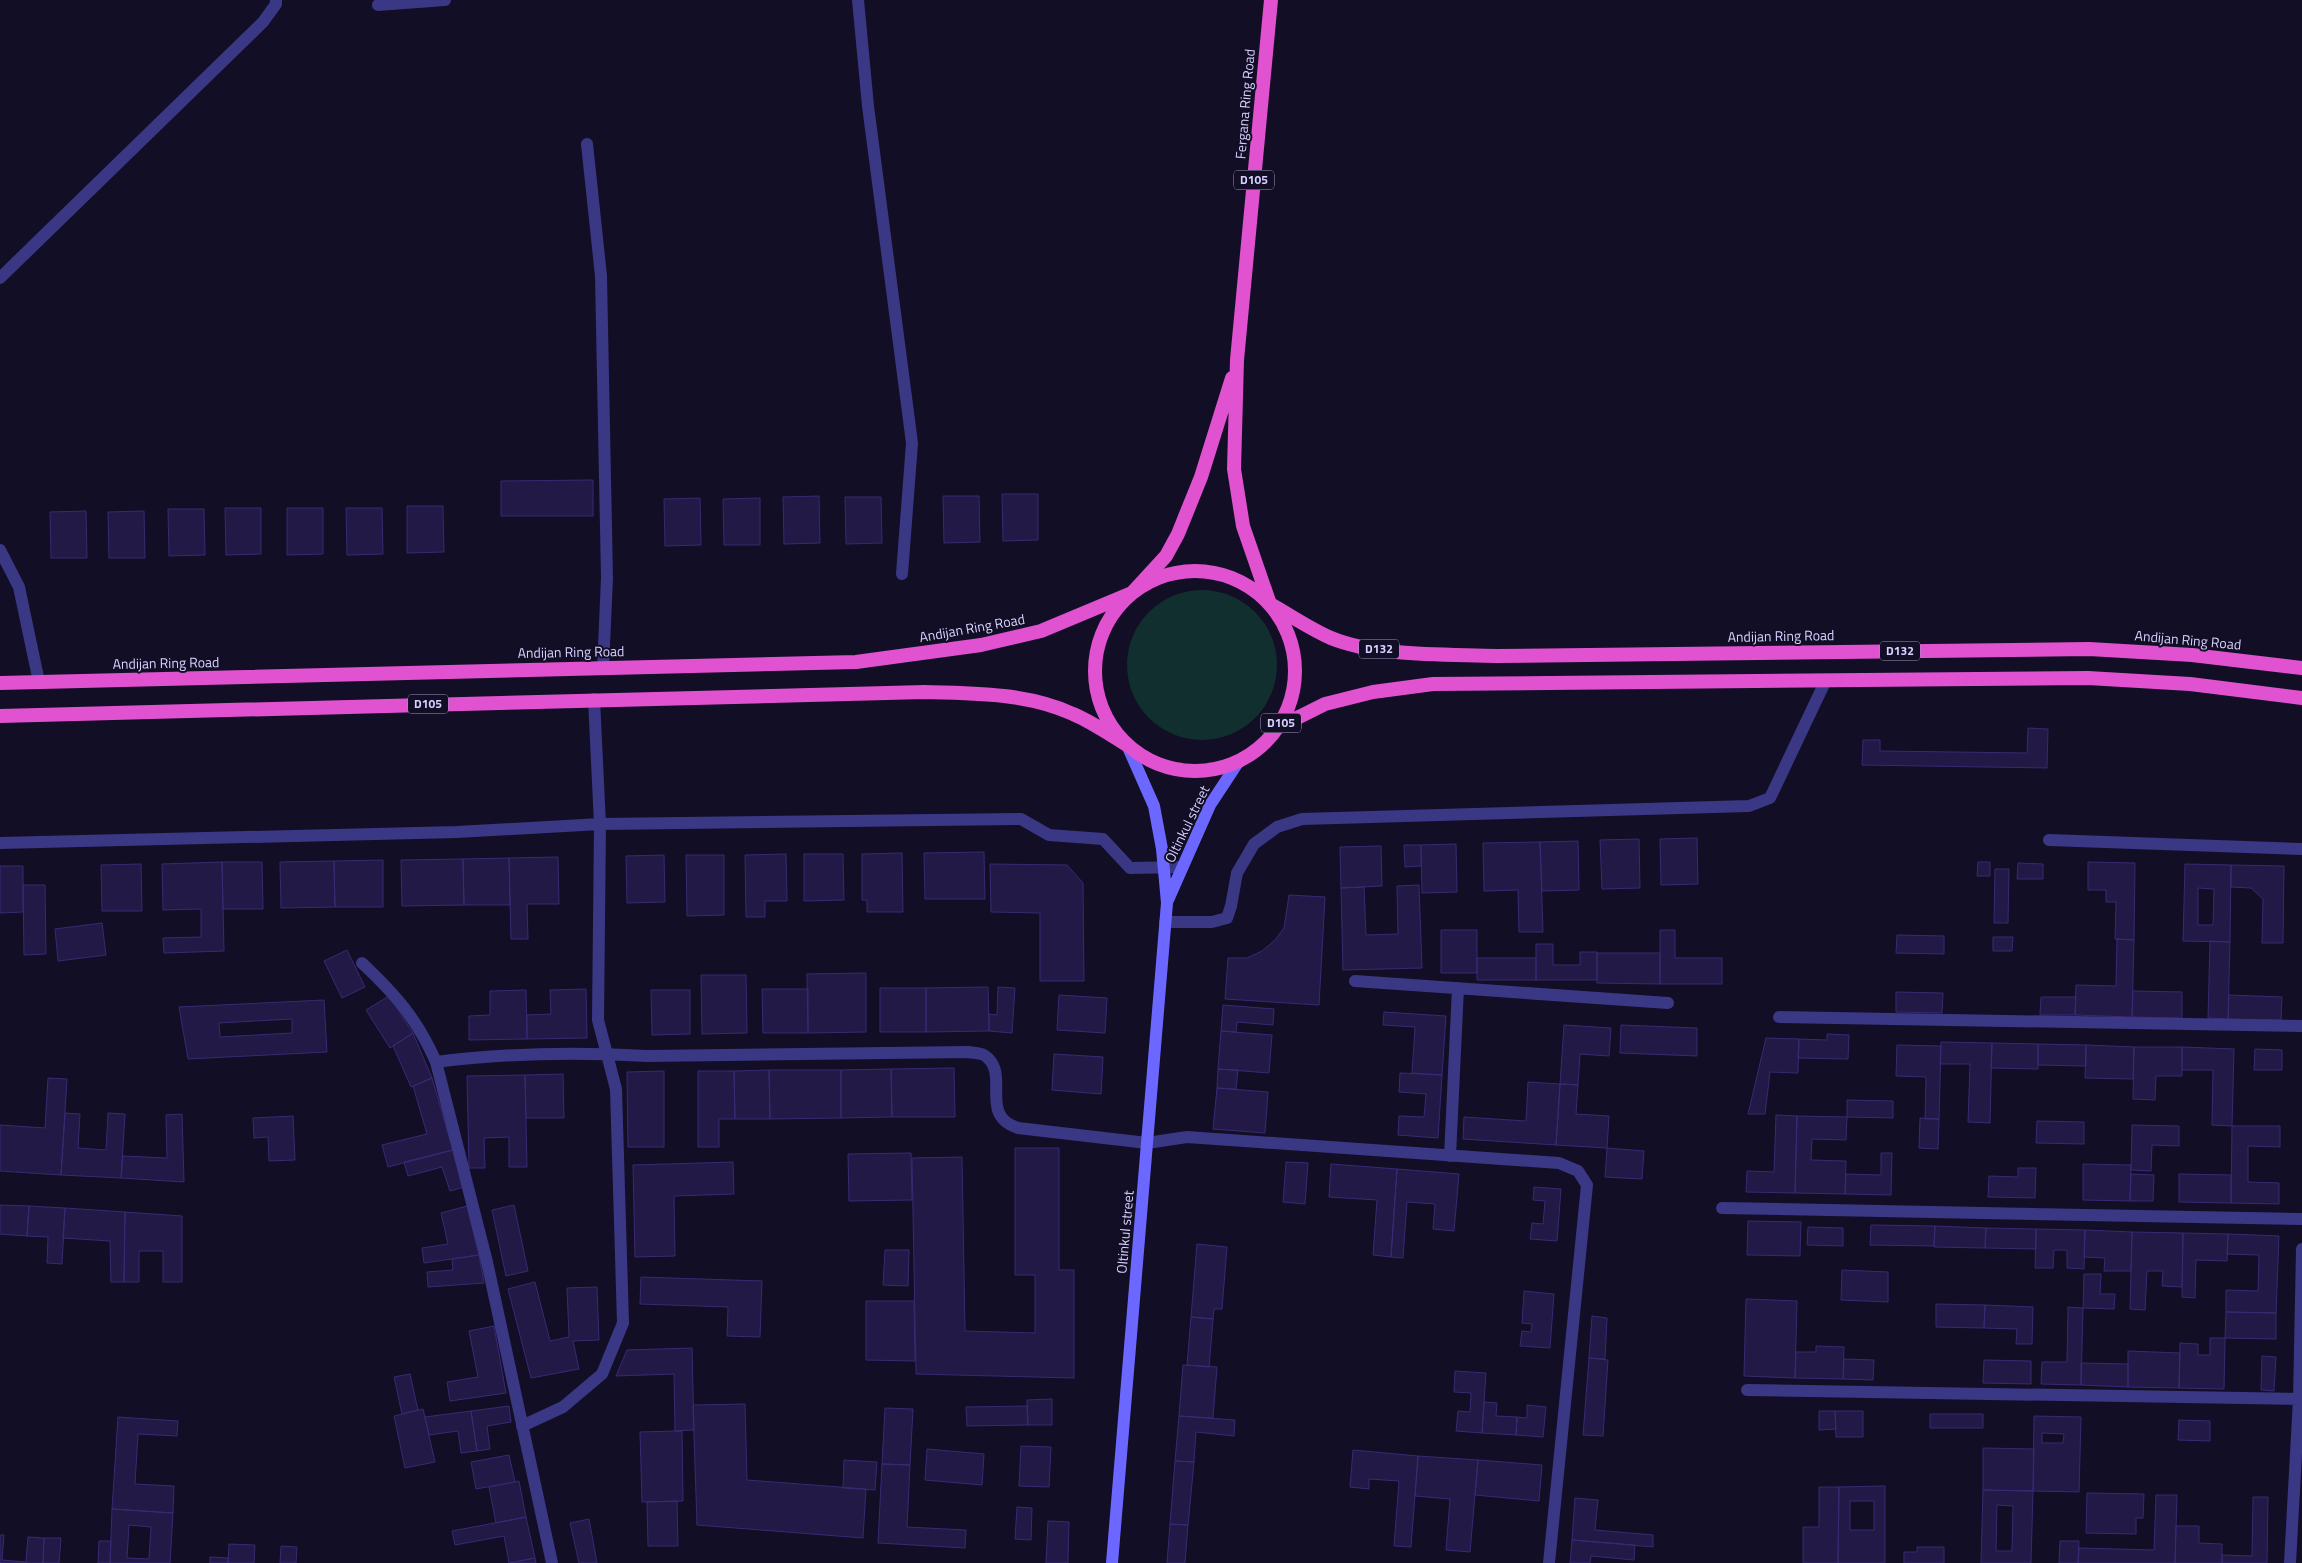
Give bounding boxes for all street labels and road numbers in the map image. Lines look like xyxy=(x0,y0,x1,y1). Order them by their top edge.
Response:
street label: Fergana Ring Road xyxy=(1229,48,1260,160)
road number: D105 xyxy=(1234,170,1274,190)
street label: Andijan Ring Road xyxy=(917,608,1026,647)
street label: Andijan Ring Road xyxy=(1727,624,1835,647)
street label: Andijan Ring Road xyxy=(2134,624,2242,655)
street label: Andijan Ring Road xyxy=(517,640,625,663)
road number: D132 xyxy=(1359,640,1399,659)
road number: D132 xyxy=(1880,641,1920,660)
street label: Andijan Ring Road xyxy=(112,651,220,674)
road number: D105 xyxy=(408,694,448,714)
road number: D105 xyxy=(1261,714,1301,732)
street label: Oltinkul street xyxy=(1159,782,1214,866)
street label: Oltinkul street xyxy=(1110,1189,1139,1275)

